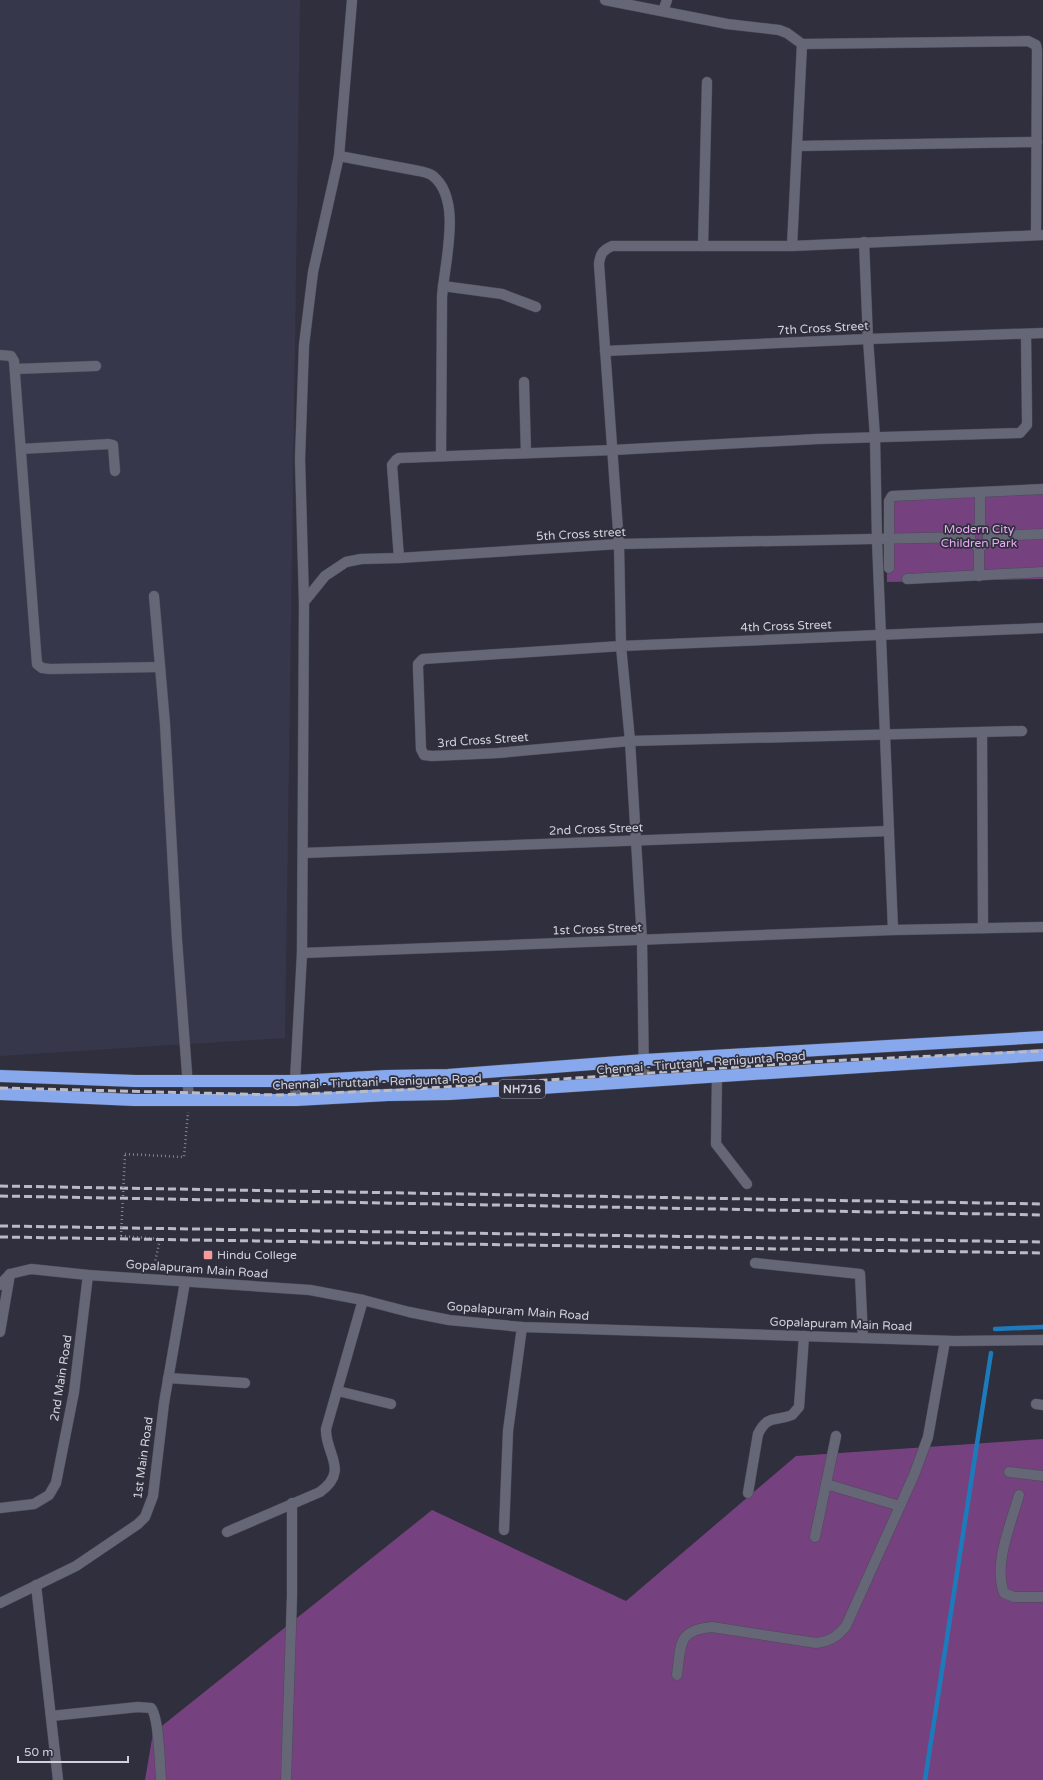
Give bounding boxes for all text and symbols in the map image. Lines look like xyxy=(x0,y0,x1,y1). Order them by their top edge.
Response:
street label: 7th Cross Street xyxy=(777,319,869,337)
park label: Modern City Children Park xyxy=(941,522,1018,550)
street label: 5th Cross street xyxy=(536,525,627,543)
street label: 4th Cross Street xyxy=(740,617,832,635)
street label: 3rd Cross Street xyxy=(437,730,530,750)
street label: 2nd Cross Street xyxy=(549,820,644,838)
street label: 1st Cross Street xyxy=(552,920,643,938)
street label: Chennai - Tiruttani - Renigunta Road xyxy=(596,1049,806,1077)
street label: Chennai - Tiruttani - Renigunta Road xyxy=(272,1071,482,1093)
road number: NH716 xyxy=(499,1080,545,1098)
place label: Hindu College xyxy=(217,1248,297,1262)
marker: Hindu College xyxy=(202,1249,214,1261)
street label: Gopalapuram Main Road xyxy=(125,1257,269,1281)
street label: Gopalapuram Main Road xyxy=(446,1299,590,1323)
street label: Gopalapuram Main Road xyxy=(769,1315,913,1333)
street label: 2nd Main Road xyxy=(47,1334,75,1422)
street label: 1st Main Road xyxy=(130,1416,156,1500)
scale bar xyxy=(18,1738,128,1764)
text: 50 m xyxy=(24,1745,53,1759)

